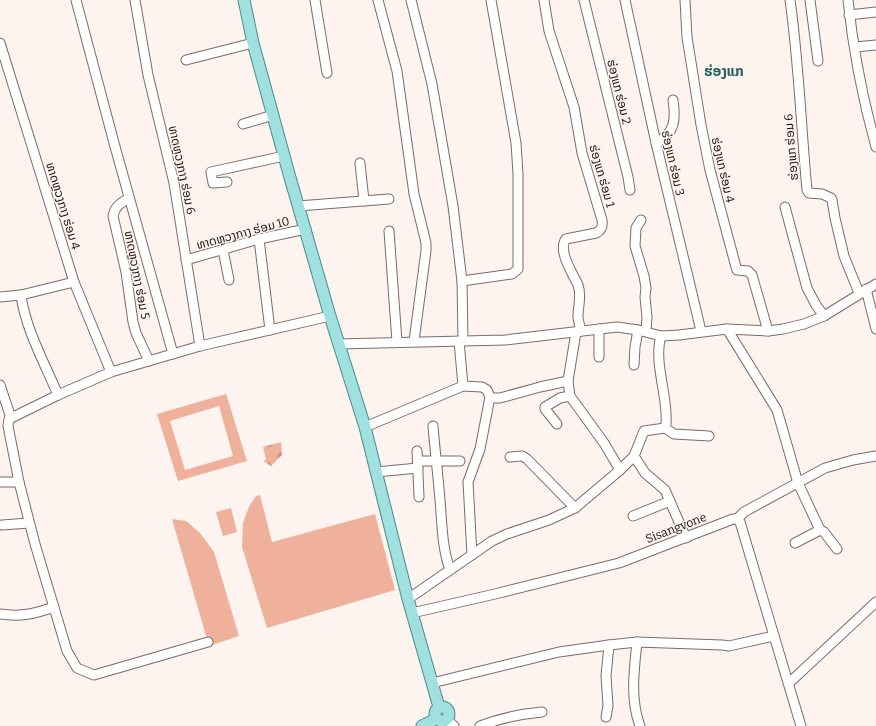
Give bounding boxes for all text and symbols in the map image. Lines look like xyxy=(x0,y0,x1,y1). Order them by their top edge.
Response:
street label: ຮ່ອງແກ ຮ່ອມ 2 xyxy=(604,58,634,126)
district label: ຮ່ອງແກ xyxy=(704,63,744,80)
street label: ຮ່ອງແກ ຮ່ອມ 6 xyxy=(781,113,801,181)
street label: ທາດຫຼວງກາງ ຮ່ອມ 6 xyxy=(166,124,198,216)
street label: ຮ່ອງແກ ຮ່ອມ 3 xyxy=(659,129,687,197)
street label: ຮ່ອງແກ ຮ່ອມ 4 xyxy=(709,136,737,204)
street label: ຮ່ອງແກ ຮ່ອມ 1 xyxy=(586,143,618,209)
street label: ທາດຫຼວງກາງ ຮ່ອມ 4 xyxy=(43,161,83,251)
street label: ທາດຫຼວງກາງ ຮ່ອມ 10 xyxy=(195,214,291,252)
street label: ທາດຫຼວງກາງ ຮ່ອມ 5 xyxy=(122,230,152,320)
street label: Sisangvone xyxy=(644,510,708,546)

